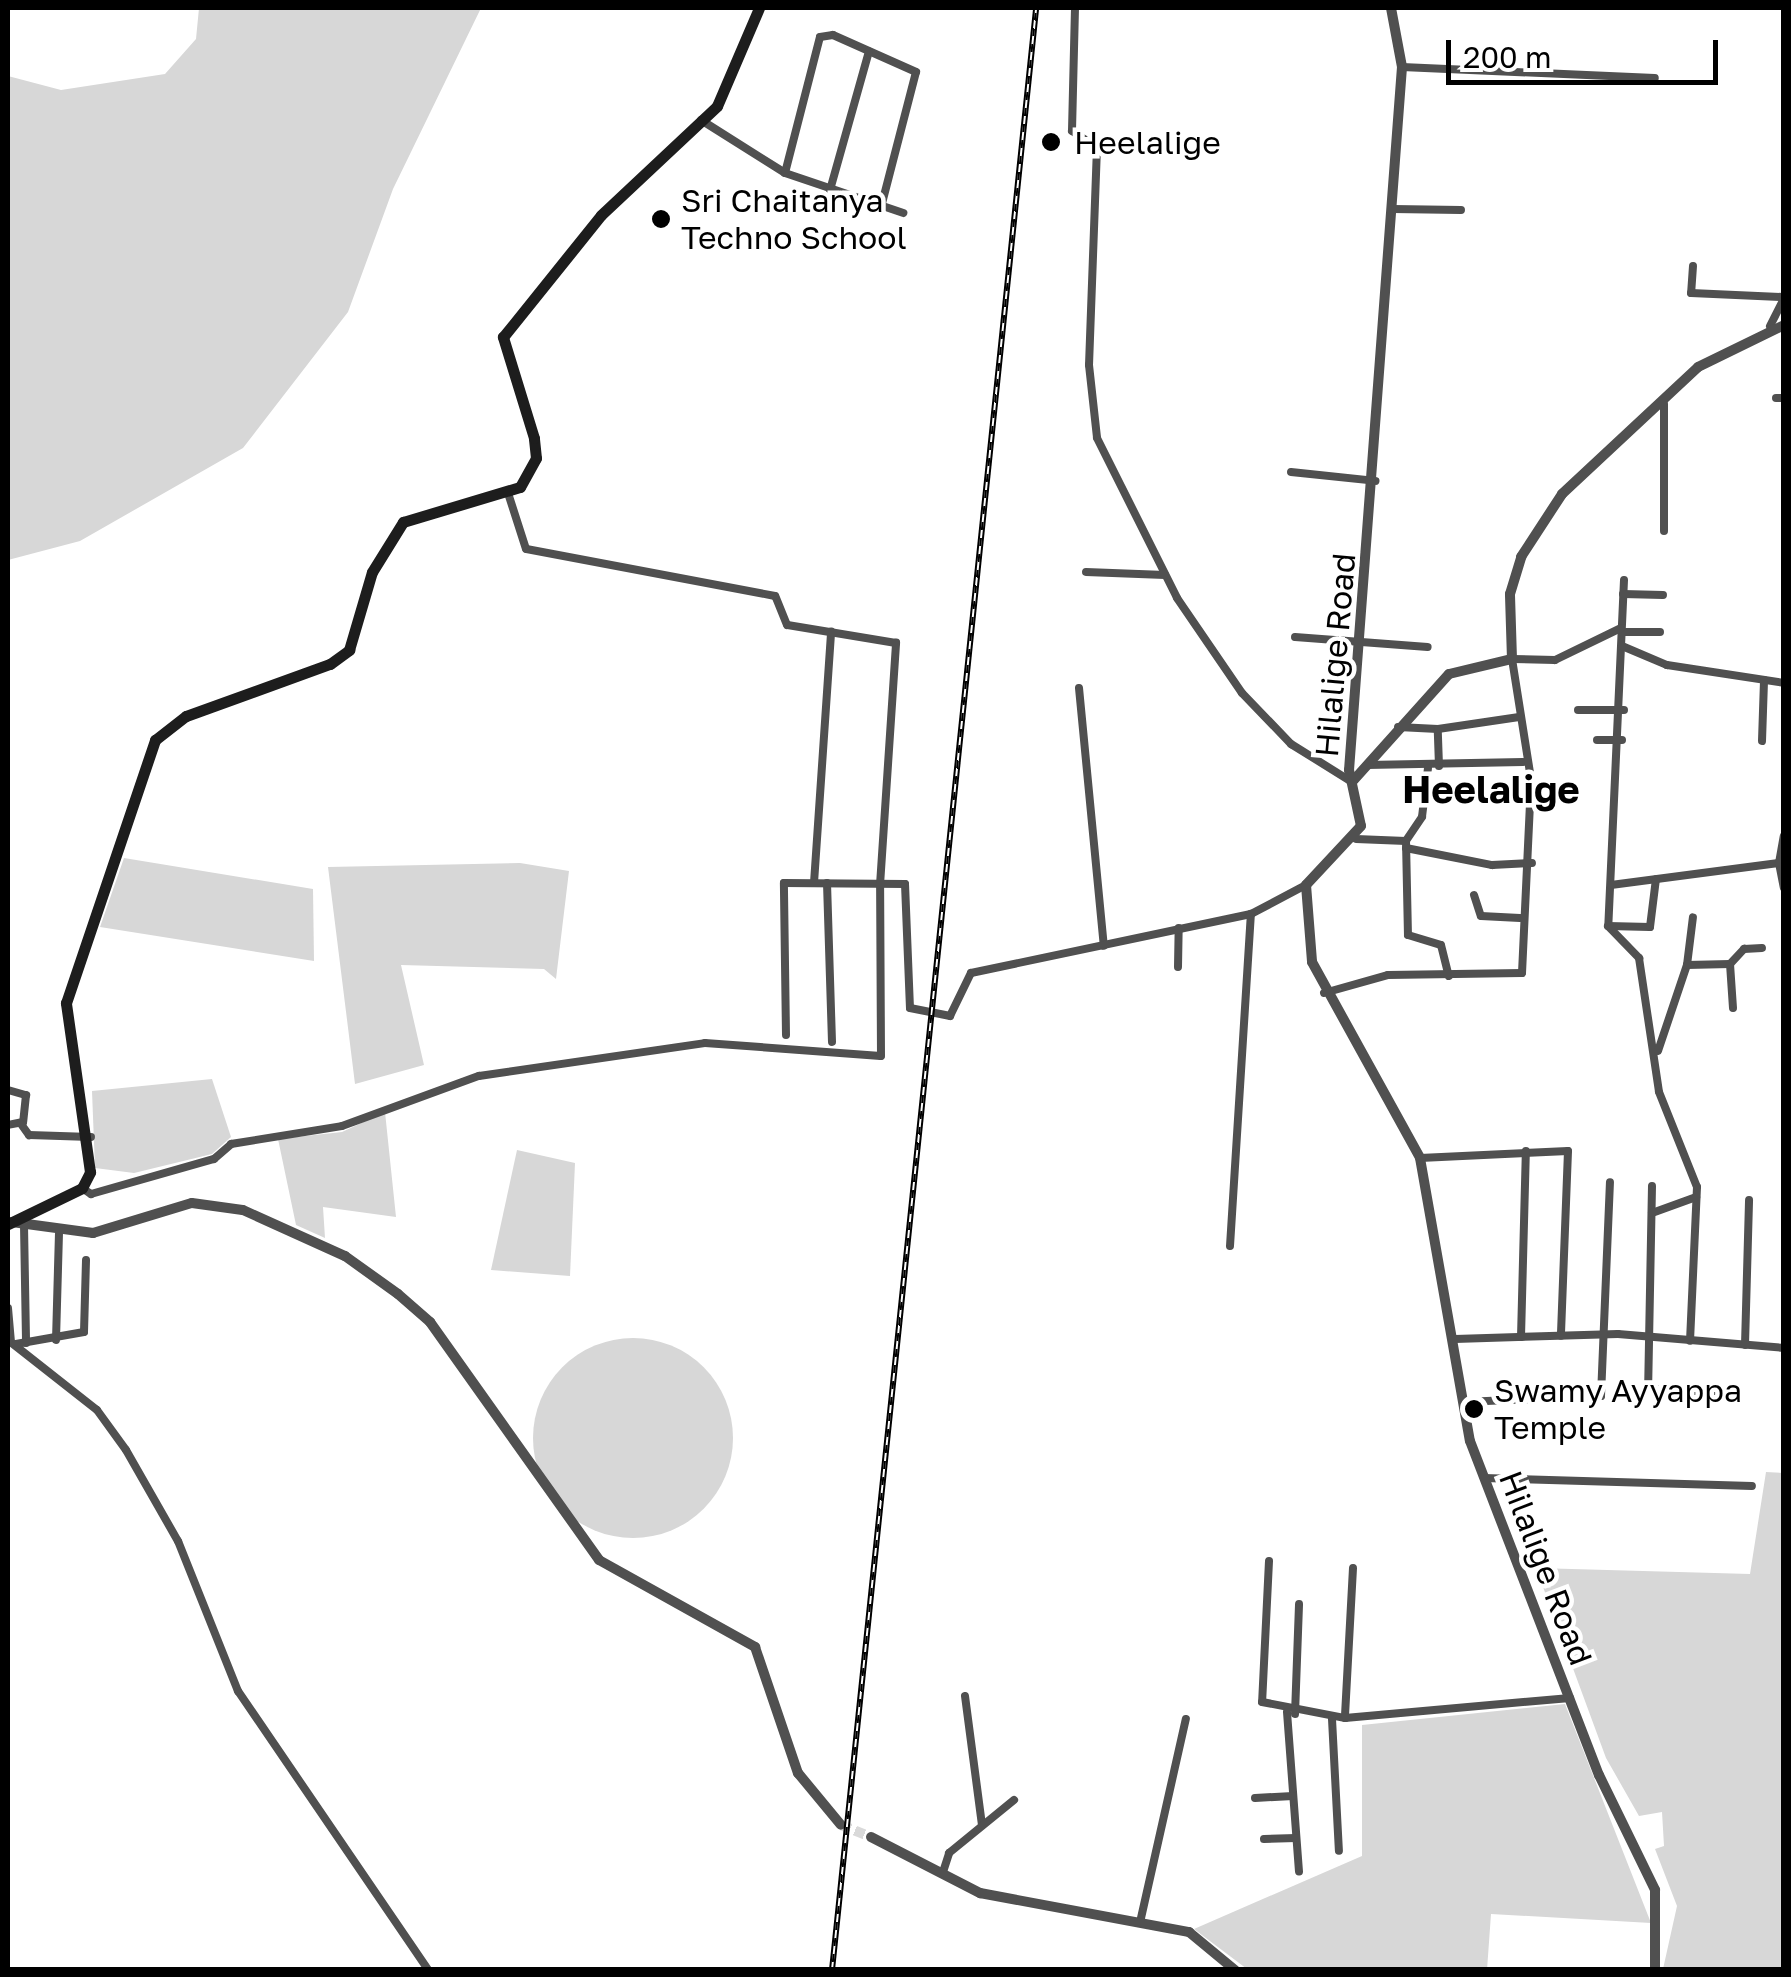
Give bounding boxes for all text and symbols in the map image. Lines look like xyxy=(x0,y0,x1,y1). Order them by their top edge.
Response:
scale bar xyxy=(1451,20,1724,82)
text: 200 m xyxy=(1463,39,1552,75)
place label: Heelalige xyxy=(1074,123,1221,161)
marker: Heelalige xyxy=(1038,129,1064,155)
place label: Sri Chaitanya Techno School xyxy=(681,182,907,257)
marker: Sri Chaitanya Techno School xyxy=(650,208,672,230)
street label: Hilalige Road xyxy=(1307,551,1363,759)
district label: Heelalige xyxy=(1402,766,1580,812)
place label: Swamy Ayyappa Temple xyxy=(1494,1372,1742,1447)
marker: Swamy Ayyappa Temple xyxy=(1463,1398,1485,1420)
street label: Hilalige Road xyxy=(1491,1466,1601,1670)

